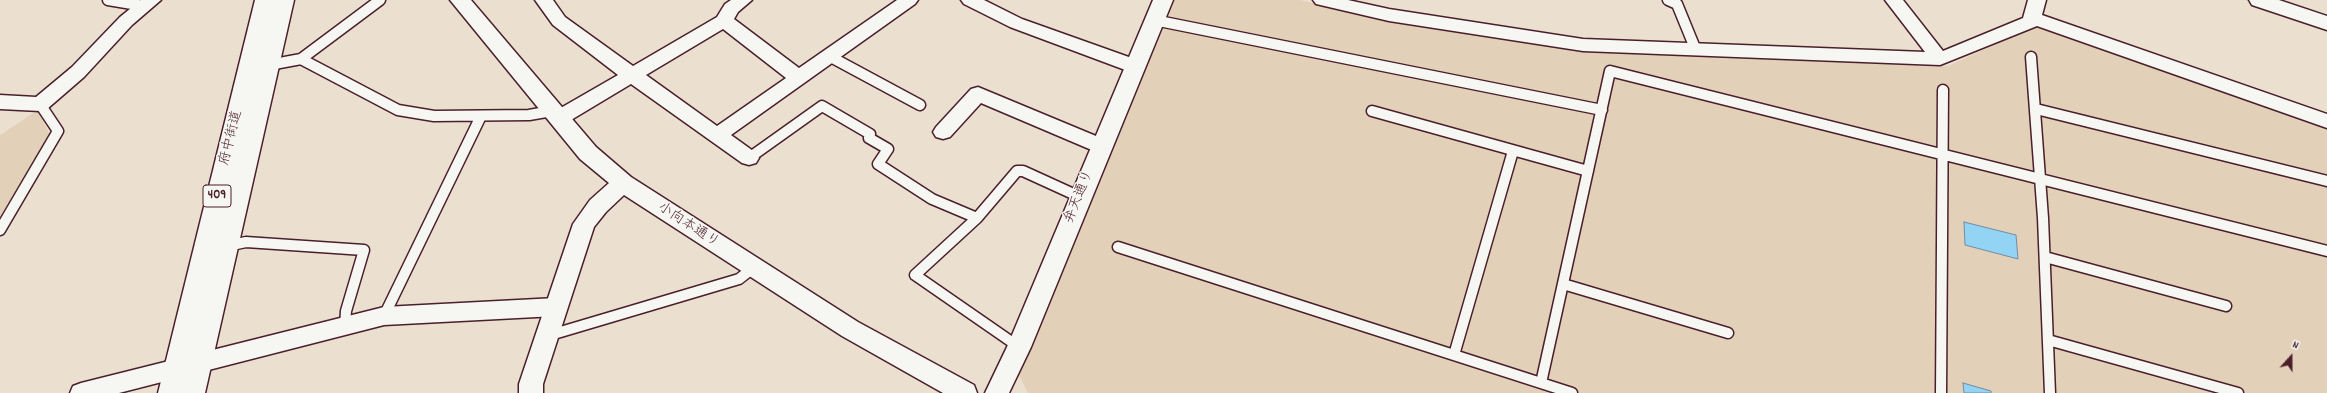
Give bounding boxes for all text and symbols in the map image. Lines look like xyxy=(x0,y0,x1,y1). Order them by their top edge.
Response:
street label: 府中街道 xyxy=(217,109,247,167)
street label: 弁天通り xyxy=(1062,168,1098,226)
road number: 409 xyxy=(203,185,231,207)
street label: 小向本通り xyxy=(654,200,722,252)
north arrow xyxy=(2271,337,2311,377)
text: N xyxy=(2290,337,2301,354)

